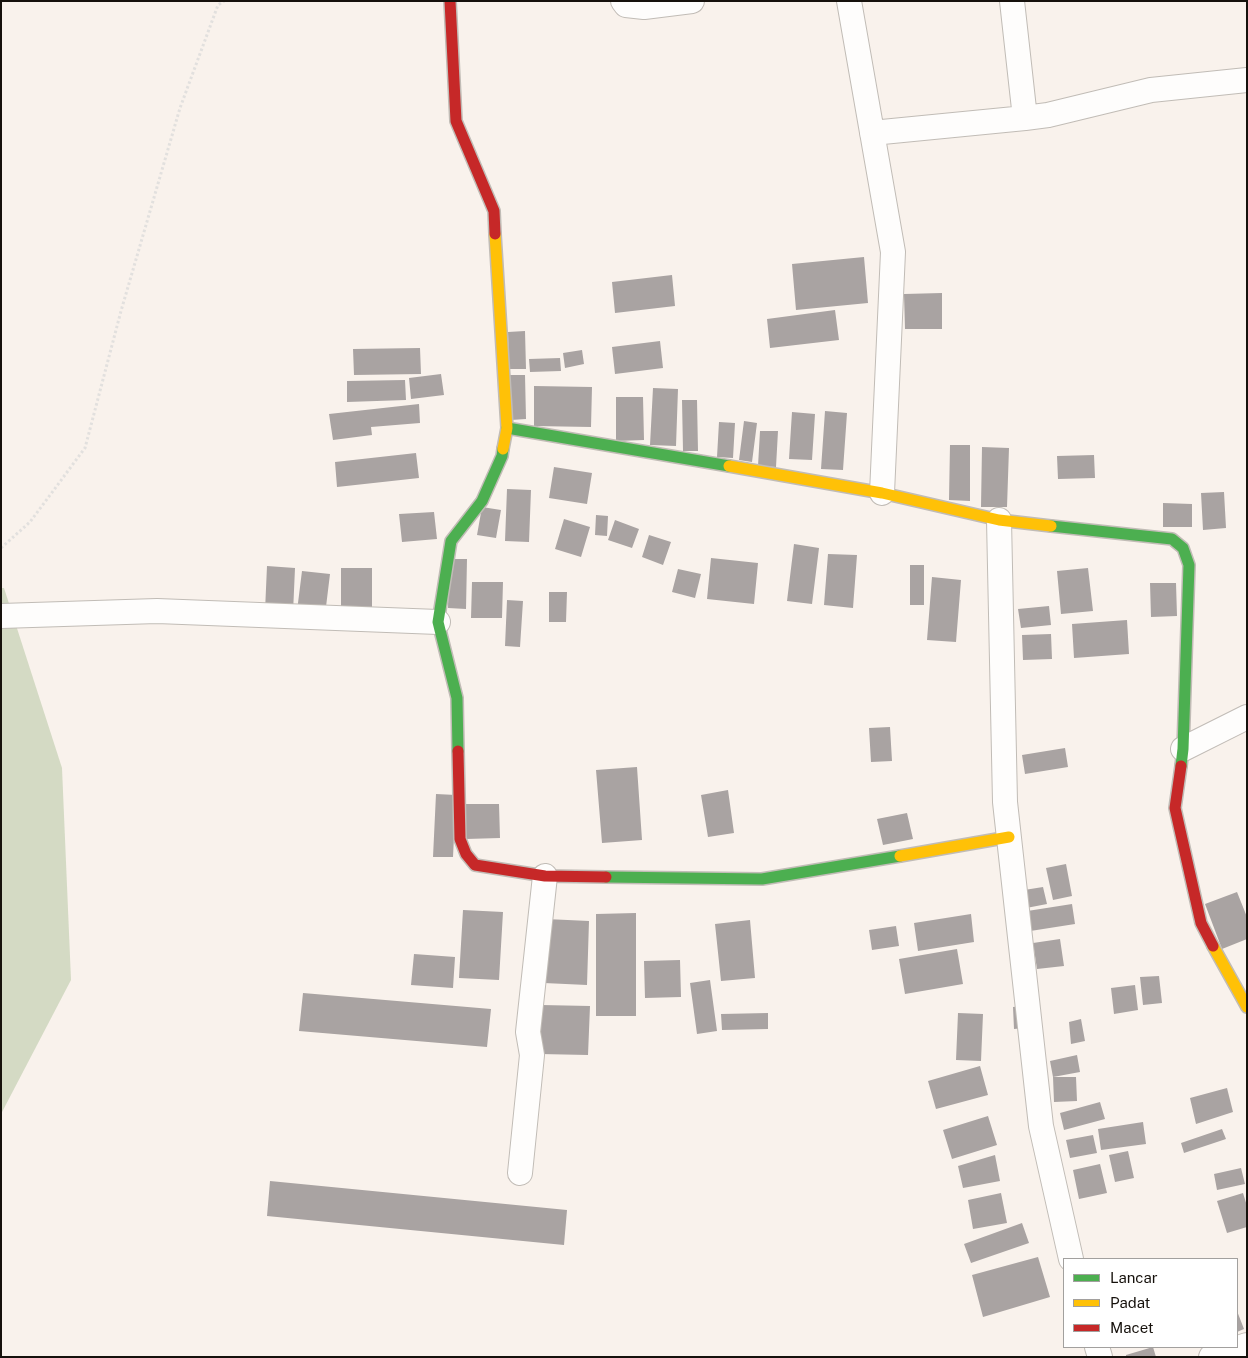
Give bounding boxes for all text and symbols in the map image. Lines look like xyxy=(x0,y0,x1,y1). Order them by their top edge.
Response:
legend xyxy=(1063,1258,1238,1348)
text: Lancar xyxy=(1110,1269,1158,1286)
text: Padat xyxy=(1110,1294,1150,1311)
text: Macet xyxy=(1110,1319,1154,1336)

